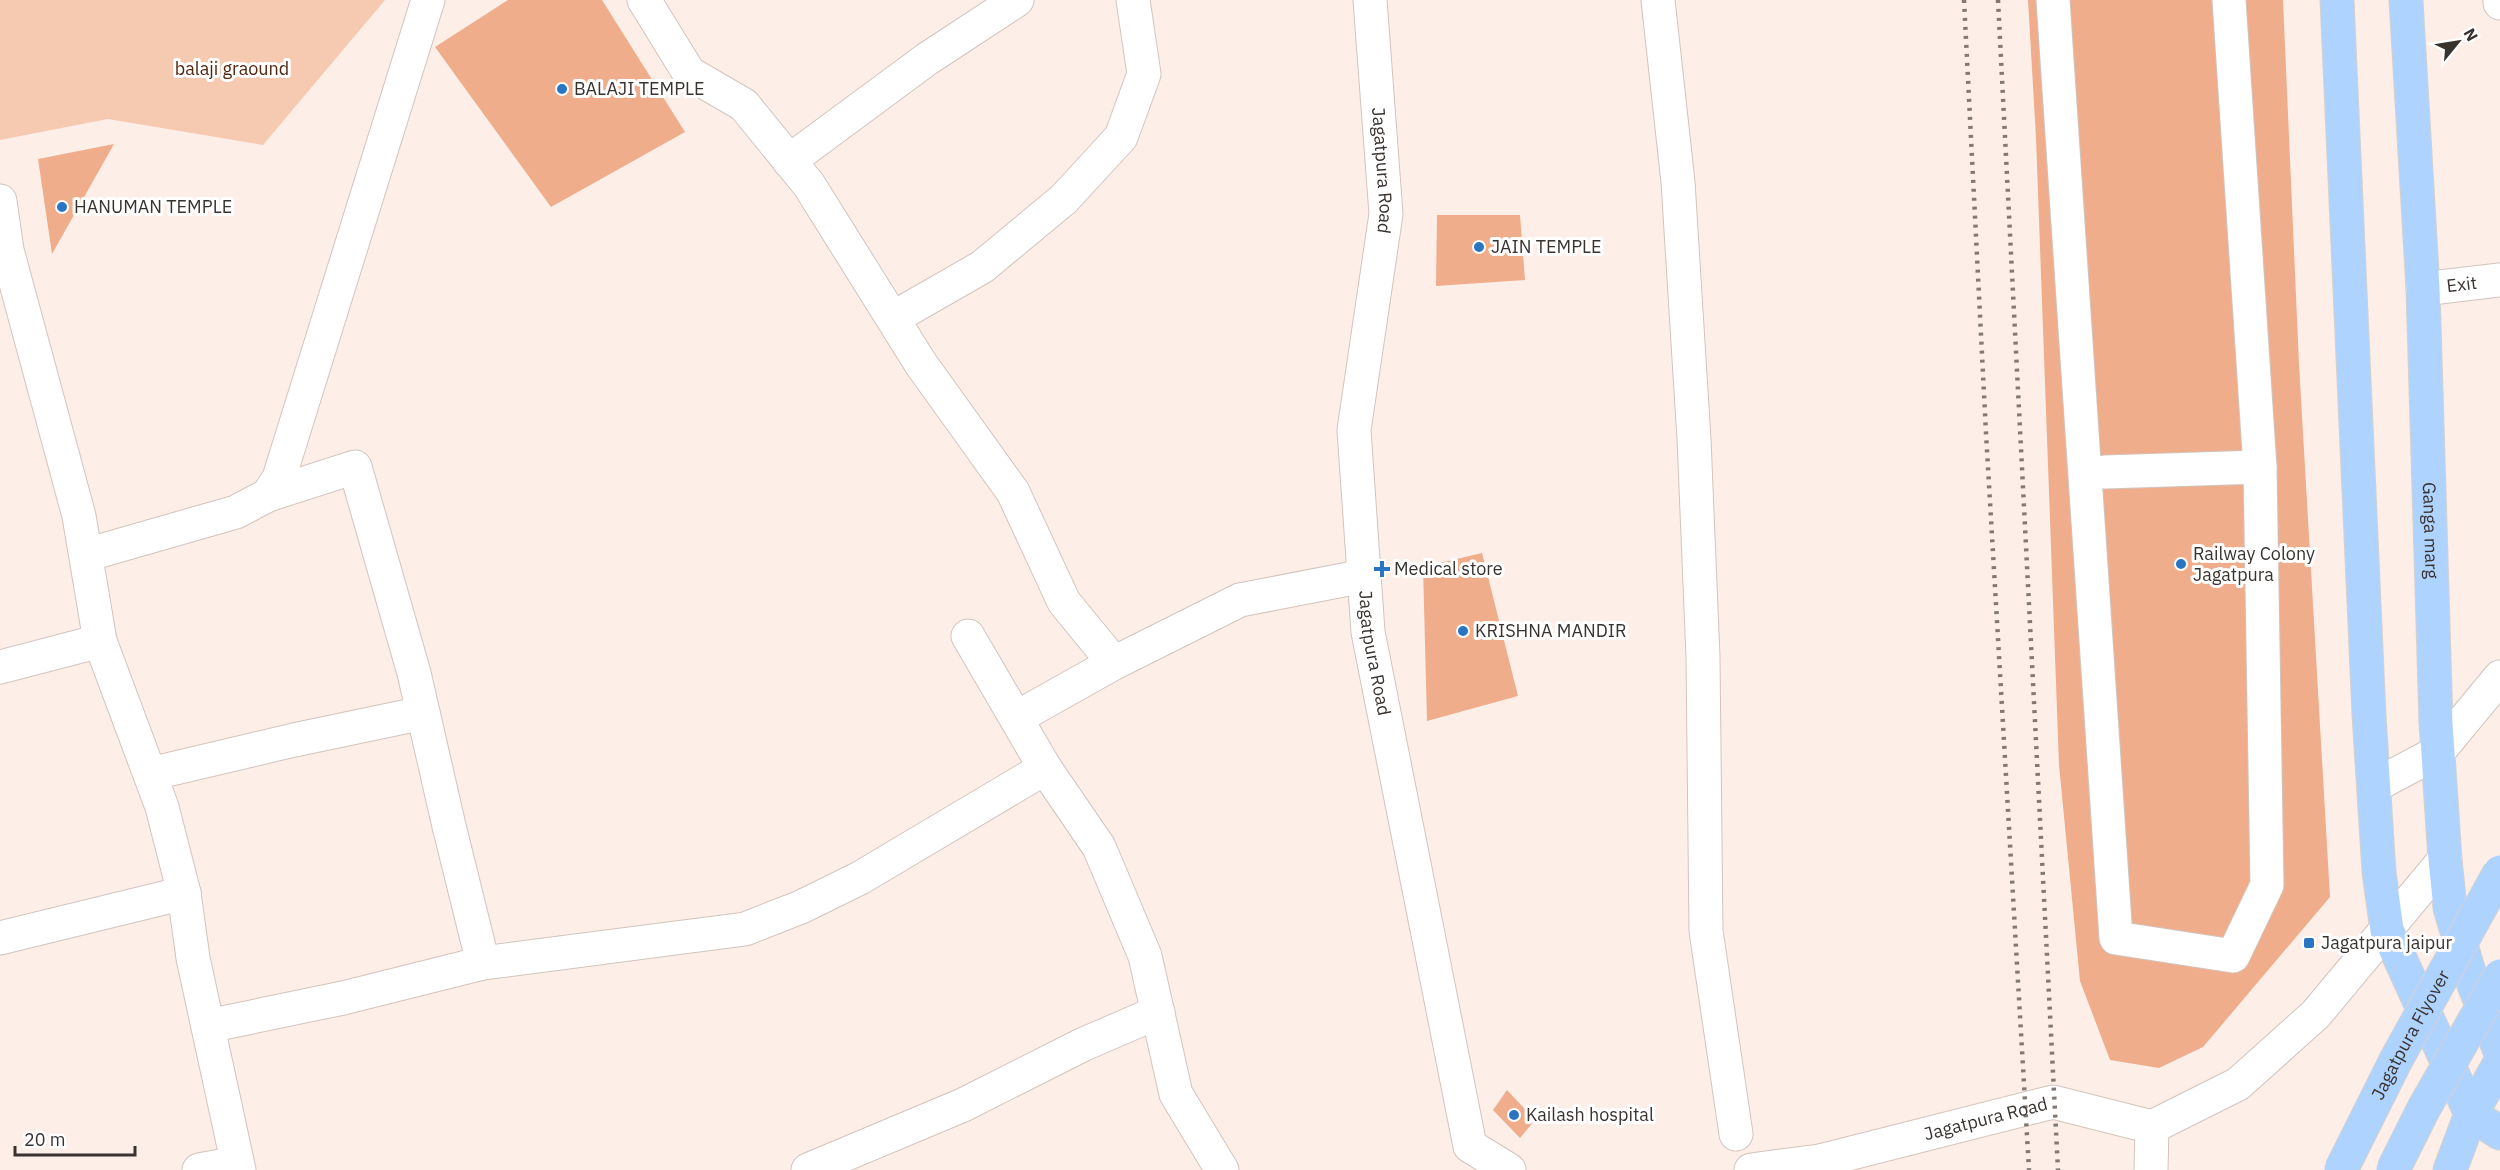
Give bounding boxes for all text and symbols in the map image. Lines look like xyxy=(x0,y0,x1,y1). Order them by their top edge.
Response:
north arrow xyxy=(2428,12,2488,72)
text: N xyxy=(2459,24,2483,45)
park label: balaji graound xyxy=(175,57,289,80)
place label: BALAJI TEMPLE xyxy=(574,77,705,100)
marker: BALAJI TEMPLE xyxy=(555,82,569,96)
street label: Jagatpura Road xyxy=(1367,106,1398,235)
place label: HANUMAN TEMPLE xyxy=(74,195,232,218)
marker: HANUMAN TEMPLE xyxy=(55,200,69,214)
place label: JAIN TEMPLE xyxy=(1491,235,1602,258)
marker: JAIN TEMPLE xyxy=(1472,240,1486,254)
street label: Exit xyxy=(2445,271,2478,297)
street label: Ganga marg xyxy=(2418,482,2444,580)
place label: Railway Colony Jagatpura xyxy=(2193,542,2315,586)
place label: Medical store xyxy=(1394,557,1503,580)
marker: Railway Colony Jagatpura xyxy=(2174,557,2188,571)
marker: Medical store xyxy=(1375,562,1389,576)
street label: Jagatpura Road xyxy=(1354,589,1396,717)
place label: KRISHNA MANDIR xyxy=(1475,619,1627,642)
marker: KRISHNA MANDIR xyxy=(1456,624,1470,638)
place label: Jagatpura jaipur xyxy=(2321,931,2453,954)
marker: Jagatpura jaipur xyxy=(2302,936,2316,950)
street label: Jagatpura Flyover xyxy=(2366,965,2455,1103)
street label: Jagatpura Road xyxy=(1921,1092,2050,1145)
place label: Kailash hospital xyxy=(1526,1103,1654,1126)
marker: Kailash hospital xyxy=(1507,1108,1521,1122)
scale bar xyxy=(15,1119,135,1157)
text: 20 m xyxy=(24,1128,66,1151)

